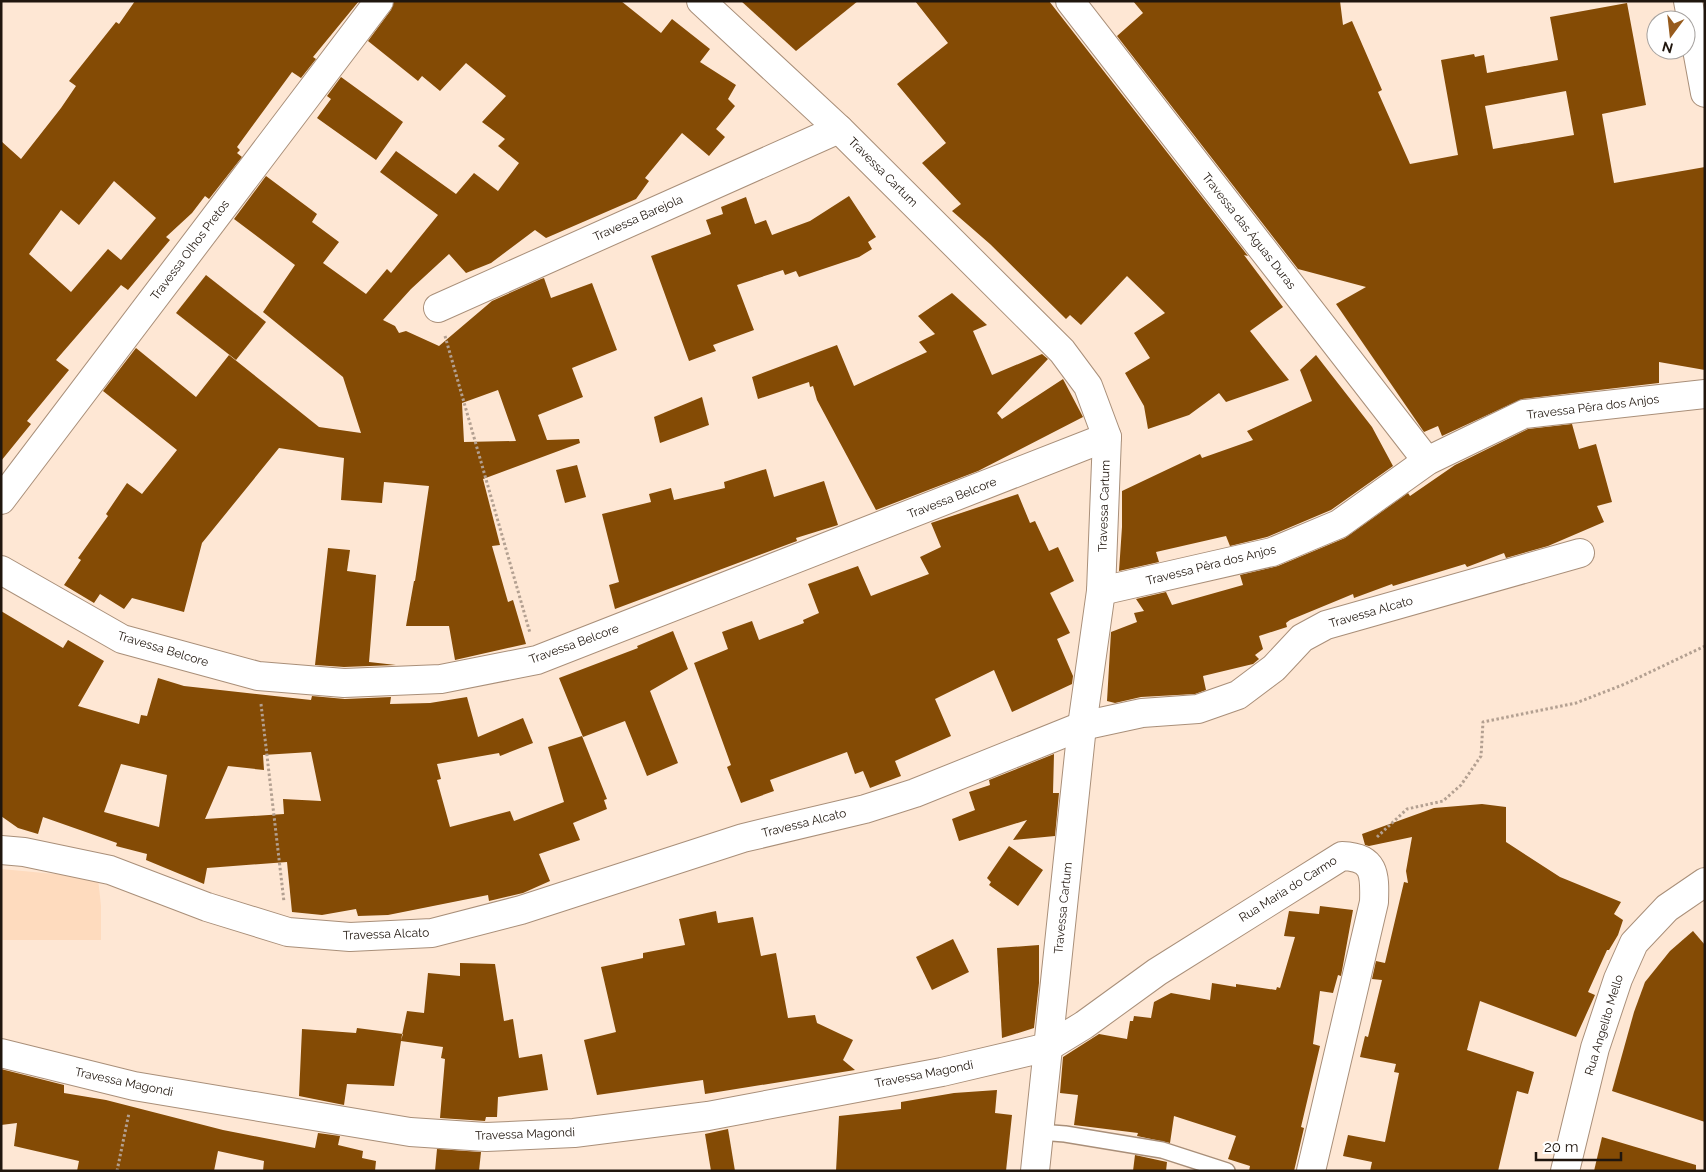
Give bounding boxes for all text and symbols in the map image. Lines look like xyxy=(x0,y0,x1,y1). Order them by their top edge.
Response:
north arrow xyxy=(1646,10,1696,60)
text: N xyxy=(1660,38,1675,57)
street label: Travessa Cartum xyxy=(845,134,921,210)
street label: Travessa das Águas Duras xyxy=(1199,170,1299,292)
street label: Travessa Barejola xyxy=(591,192,685,244)
street label: Travessa Olhos Pretos xyxy=(148,197,232,303)
street label: Travessa Pêra dos Anjos xyxy=(1526,392,1660,422)
street label: Travessa Cartum xyxy=(1095,460,1113,552)
street label: Travessa Belcore xyxy=(906,475,998,521)
street label: Travessa Pêra dos Anjos xyxy=(1145,542,1278,588)
street label: Travessa Alcato xyxy=(1328,593,1414,631)
street label: Travessa Belcore xyxy=(527,621,621,667)
street label: Travessa Belcore xyxy=(116,629,210,669)
street label: Travessa Alcato xyxy=(760,806,848,840)
street label: Rua Maria do Carmo xyxy=(1236,853,1340,925)
street label: Travessa Cartum xyxy=(1051,861,1075,955)
street label: Travessa Alcato xyxy=(343,925,429,943)
street label: Rua Angelito Mello xyxy=(1582,973,1626,1077)
street label: Travessa Magondi xyxy=(874,1058,974,1090)
street label: Travessa Magondi xyxy=(74,1065,174,1099)
street label: Travessa Magondi xyxy=(475,1125,575,1143)
scale bar xyxy=(1536,1130,1621,1162)
text: 20 m xyxy=(1544,1138,1579,1156)

